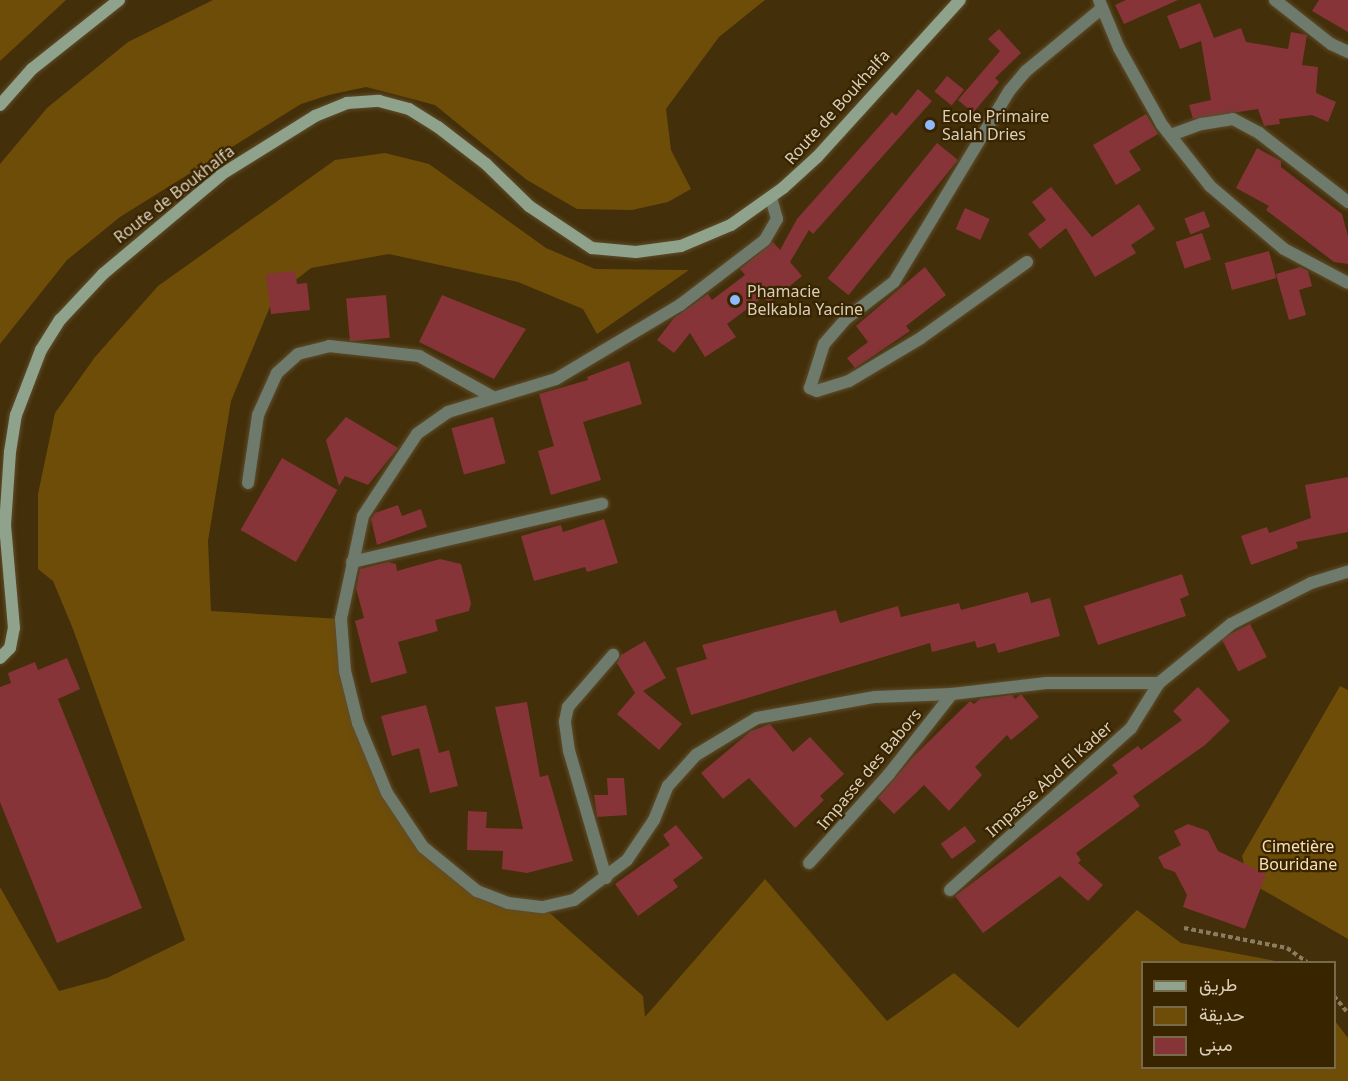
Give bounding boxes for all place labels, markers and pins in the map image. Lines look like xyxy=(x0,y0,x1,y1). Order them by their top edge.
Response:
place label: Ecole Primaire Salah Dries xyxy=(942,106,1049,144)
marker: Ecole Primaire Salah Dries xyxy=(923,118,937,132)
place label: Phamacie Belkabla Yacine xyxy=(747,281,863,319)
marker: Phamacie Belkabla Yacine xyxy=(728,293,742,307)

